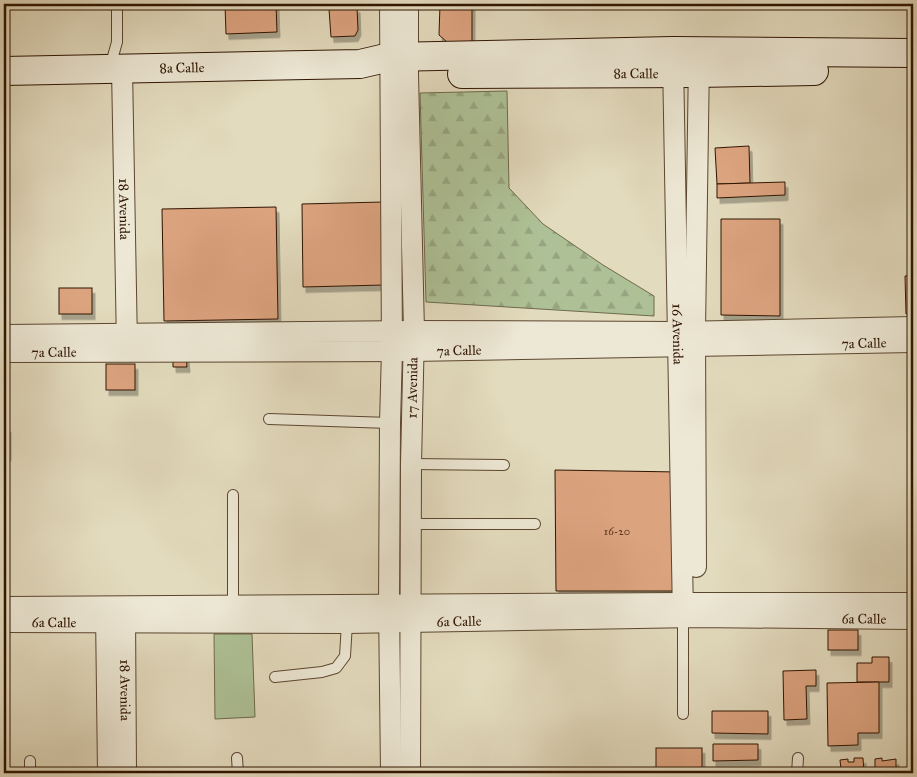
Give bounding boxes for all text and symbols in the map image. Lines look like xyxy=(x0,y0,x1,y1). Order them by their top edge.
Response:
street label: 8a Calle xyxy=(159,59,205,77)
street label: 8a Calle xyxy=(613,65,659,82)
street label: 18 Avenida xyxy=(115,178,133,240)
street label: 16 Avenida xyxy=(668,303,686,365)
street label: 7a Calle xyxy=(841,334,887,352)
street label: 7a Calle xyxy=(436,342,482,360)
street label: 7a Calle xyxy=(31,344,77,361)
street label: 17 Avenida xyxy=(403,357,422,419)
house number: 16-20 xyxy=(604,525,630,538)
street label: 6a Calle xyxy=(841,610,887,628)
street label: 6a Calle xyxy=(436,613,482,630)
street label: 6a Calle xyxy=(31,614,77,631)
street label: 18 Avenida xyxy=(116,659,134,721)

